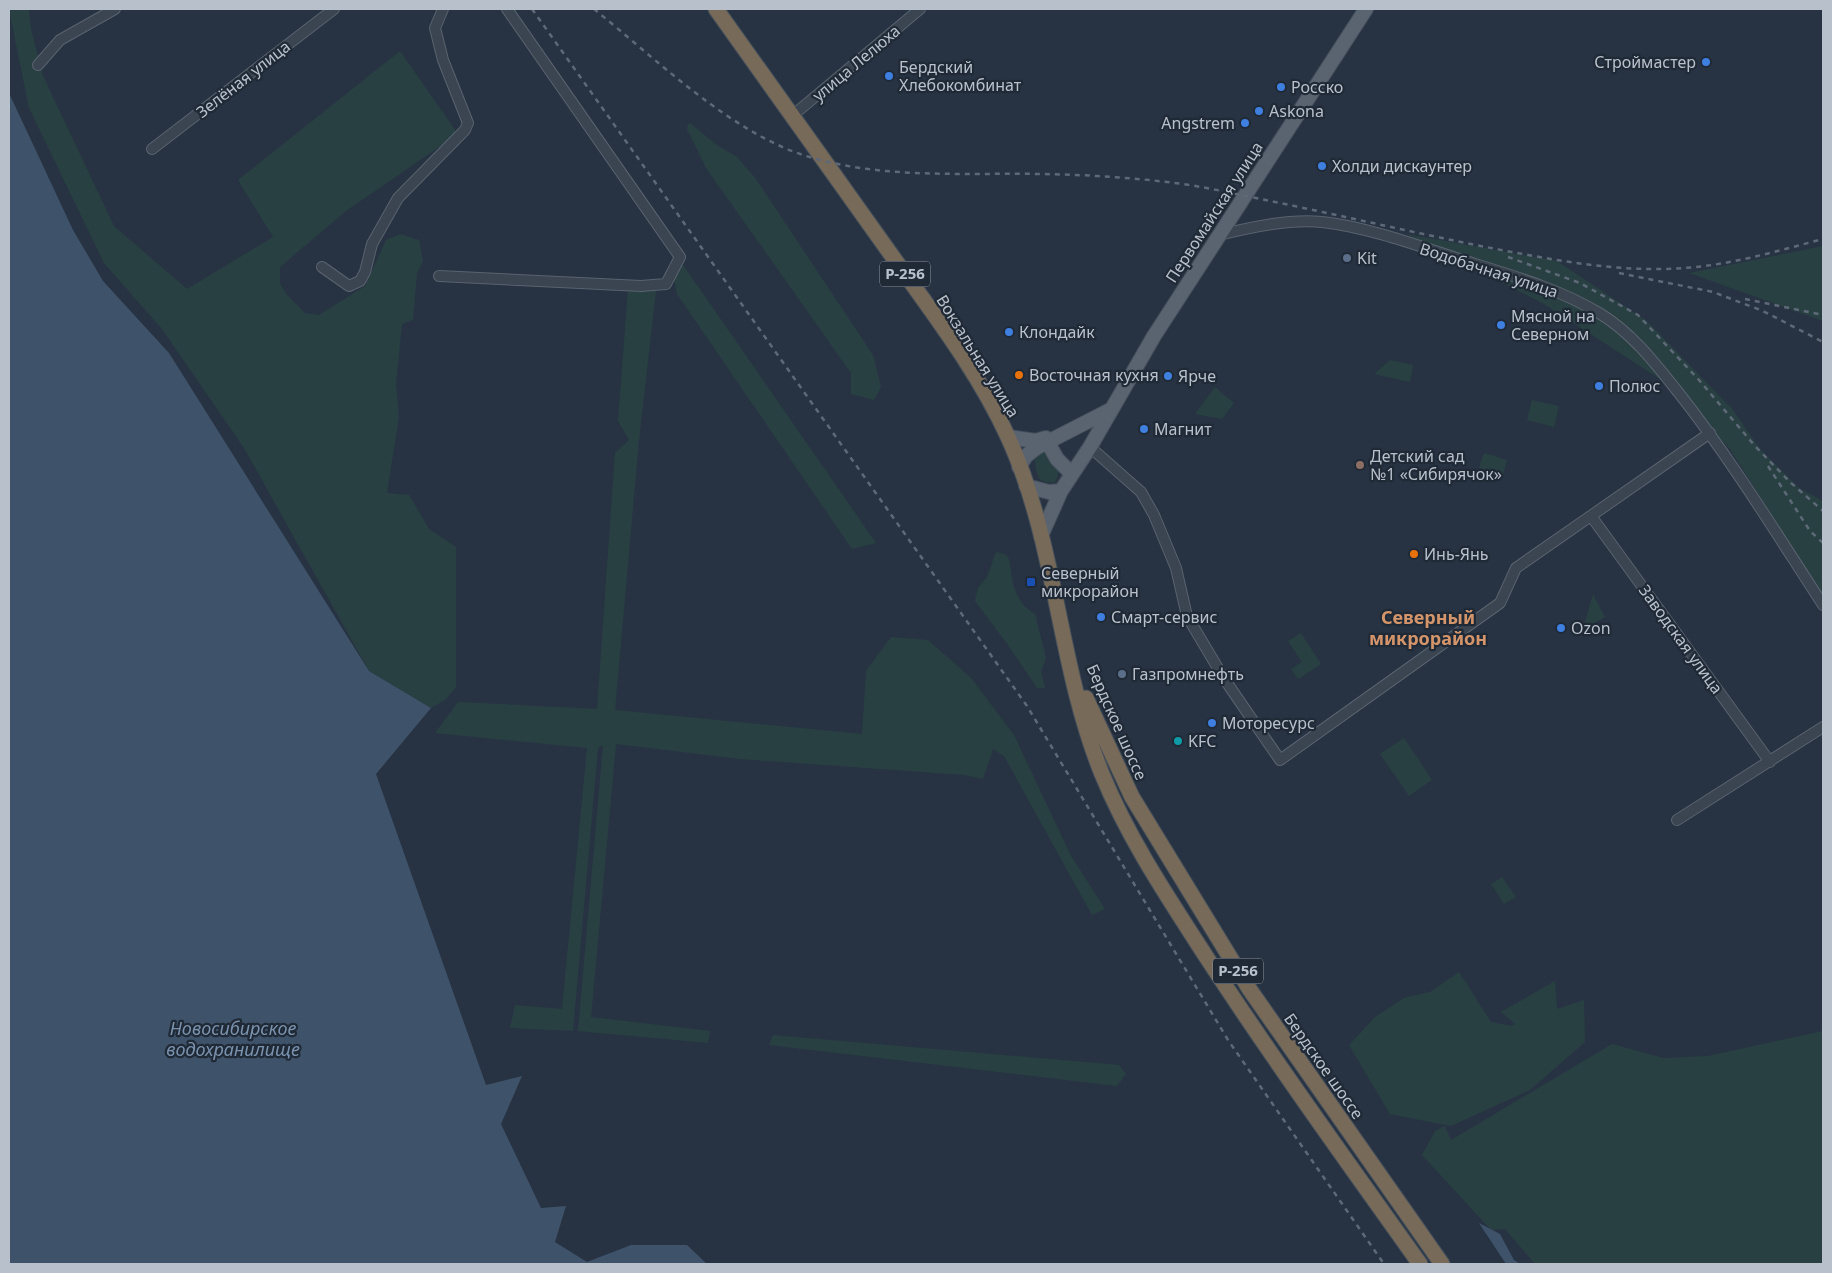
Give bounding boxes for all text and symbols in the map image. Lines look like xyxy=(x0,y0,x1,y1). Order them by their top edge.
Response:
street label: улица Лелюха xyxy=(808,20,904,106)
street label: Зелёная улица xyxy=(191,35,295,123)
place label: Строймастер xyxy=(1594,51,1696,73)
place label: Бердский Хлебокомбинат xyxy=(899,56,1022,96)
marker: Строймастер xyxy=(1700,56,1712,68)
marker: Бердский Хлебокомбинат xyxy=(883,70,895,82)
place label: Росско xyxy=(1291,76,1343,98)
marker: Росско xyxy=(1275,81,1287,93)
place label: Askona xyxy=(1269,100,1324,122)
marker: Askona xyxy=(1253,105,1265,117)
place label: Angstrem xyxy=(1161,112,1235,134)
marker: Angstrem xyxy=(1239,117,1251,129)
street label: Первомайская улица xyxy=(1160,137,1268,287)
place label: Холди дискаунтер xyxy=(1332,155,1472,177)
marker: Холди дискаунтер xyxy=(1316,160,1328,172)
street label: Водобачная улица xyxy=(1417,237,1561,303)
place label: Kit xyxy=(1357,247,1377,269)
marker: Kit xyxy=(1341,252,1353,264)
road number: Р-256 xyxy=(880,262,930,286)
street label: Вокзальная улица xyxy=(931,291,1025,421)
place label: Мясной на Северном xyxy=(1511,305,1595,345)
marker: Мясной на Северном xyxy=(1495,319,1507,331)
place label: Клондайк xyxy=(1019,321,1095,343)
marker: Клондайк xyxy=(1003,326,1015,338)
place label: Восточная кухня xyxy=(1029,364,1159,386)
place label: Ярче xyxy=(1178,365,1216,387)
marker: Восточная кухня xyxy=(1013,369,1025,381)
marker: Ярче xyxy=(1162,370,1174,382)
place label: Полюс xyxy=(1609,375,1660,397)
marker: Полюс xyxy=(1593,380,1605,392)
place label: Магнит xyxy=(1154,418,1212,440)
marker: Магнит xyxy=(1138,423,1150,435)
place label: Детский сад №1 «Сибирячок» xyxy=(1370,445,1502,485)
marker: Детский сад №1 «Сибирячок» xyxy=(1354,459,1366,471)
place label: Инь-Янь xyxy=(1424,543,1489,565)
marker: Инь-Янь xyxy=(1408,548,1420,560)
place label: Северный микрорайон xyxy=(1041,562,1139,602)
marker: Северный микрорайон xyxy=(1025,576,1037,588)
street label: Заводская улица xyxy=(1634,580,1728,698)
district label: Северный микрорайон xyxy=(1369,605,1487,650)
place label: Смарт-сервис xyxy=(1111,606,1217,628)
marker: Смарт-сервис xyxy=(1095,611,1107,623)
place label: Ozon xyxy=(1571,617,1611,639)
marker: Ozon xyxy=(1555,622,1567,634)
street label: Бердское шоссе xyxy=(1082,661,1152,784)
place label: Газпромнефть xyxy=(1132,663,1244,685)
marker: Газпромнефть xyxy=(1116,668,1128,680)
place label: Моторесурс xyxy=(1222,712,1315,734)
marker: Моторесурс xyxy=(1206,717,1218,729)
place label: KFC xyxy=(1188,730,1216,752)
marker: KFC xyxy=(1172,735,1184,747)
road number: Р-256 xyxy=(1213,958,1263,984)
street label: Бердское шоссе xyxy=(1279,1009,1369,1123)
water label: Новосибирское водохранилище xyxy=(166,1016,300,1061)

